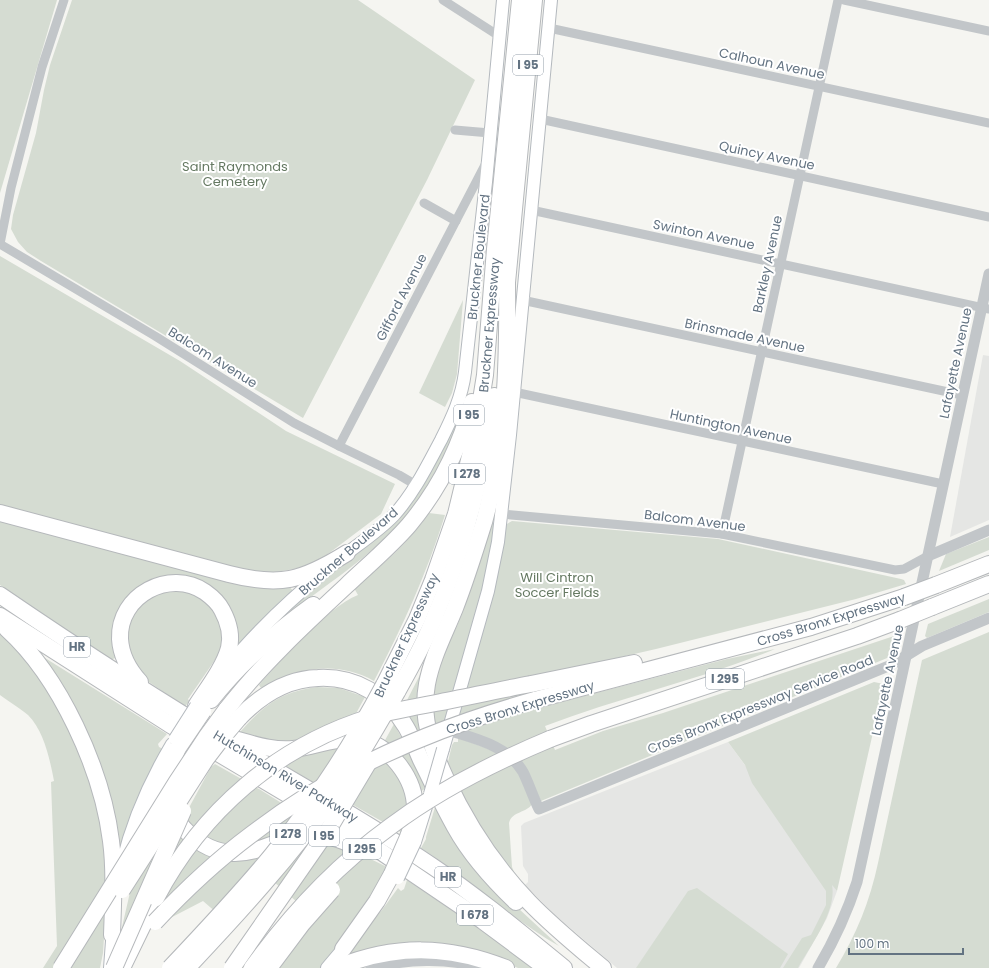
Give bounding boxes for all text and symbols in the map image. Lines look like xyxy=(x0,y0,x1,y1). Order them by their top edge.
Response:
street label: Calhoun Avenue xyxy=(717,43,826,84)
road number: I 95 xyxy=(513,55,543,75)
street label: Quincy Avenue xyxy=(717,136,817,175)
park label: Saint Raymonds Cemetery xyxy=(182,157,288,191)
street label: Bruckner Boulevard xyxy=(462,193,495,321)
street label: Swinton Avenue xyxy=(651,214,756,255)
street label: Barkley Avenue xyxy=(748,214,787,315)
street label: Gifford Avenue xyxy=(371,250,432,344)
street label: Bruckner Expressway xyxy=(474,256,505,393)
street label: Lafayette Avenue xyxy=(934,306,976,420)
street label: Brinsmade Avenue xyxy=(683,313,807,358)
street label: Balcom Avenue xyxy=(165,322,261,392)
street label: Huntington Avenue xyxy=(668,404,794,449)
road number: I 95 xyxy=(454,405,484,425)
road number: I 278 xyxy=(449,464,485,484)
street label: Bruckner Boulevard xyxy=(295,503,402,600)
street label: Balcom Avenue xyxy=(643,505,747,536)
park label: Will Cintron Soccer Fields xyxy=(515,568,600,602)
street label: Bruckner Expressway xyxy=(369,569,444,701)
street label: Cross Bronx Expressway xyxy=(755,588,908,651)
street label: Lafayette Avenue xyxy=(866,623,908,737)
road number: HR xyxy=(64,637,90,657)
street label: Cross Bronx Expressway Service Road xyxy=(644,650,876,759)
road number: I 295 xyxy=(706,669,744,689)
street label: Cross Bronx Expressway xyxy=(444,676,597,739)
street label: Hutchinson River Parkway xyxy=(210,726,362,828)
road number: I 278 xyxy=(270,824,306,844)
road number: I 95 xyxy=(309,826,339,846)
road number: I 295 xyxy=(343,839,381,859)
road number: HR xyxy=(435,867,461,887)
road number: I 678 xyxy=(457,905,493,925)
scale bar xyxy=(849,930,963,956)
text: 100 m xyxy=(855,935,889,952)

